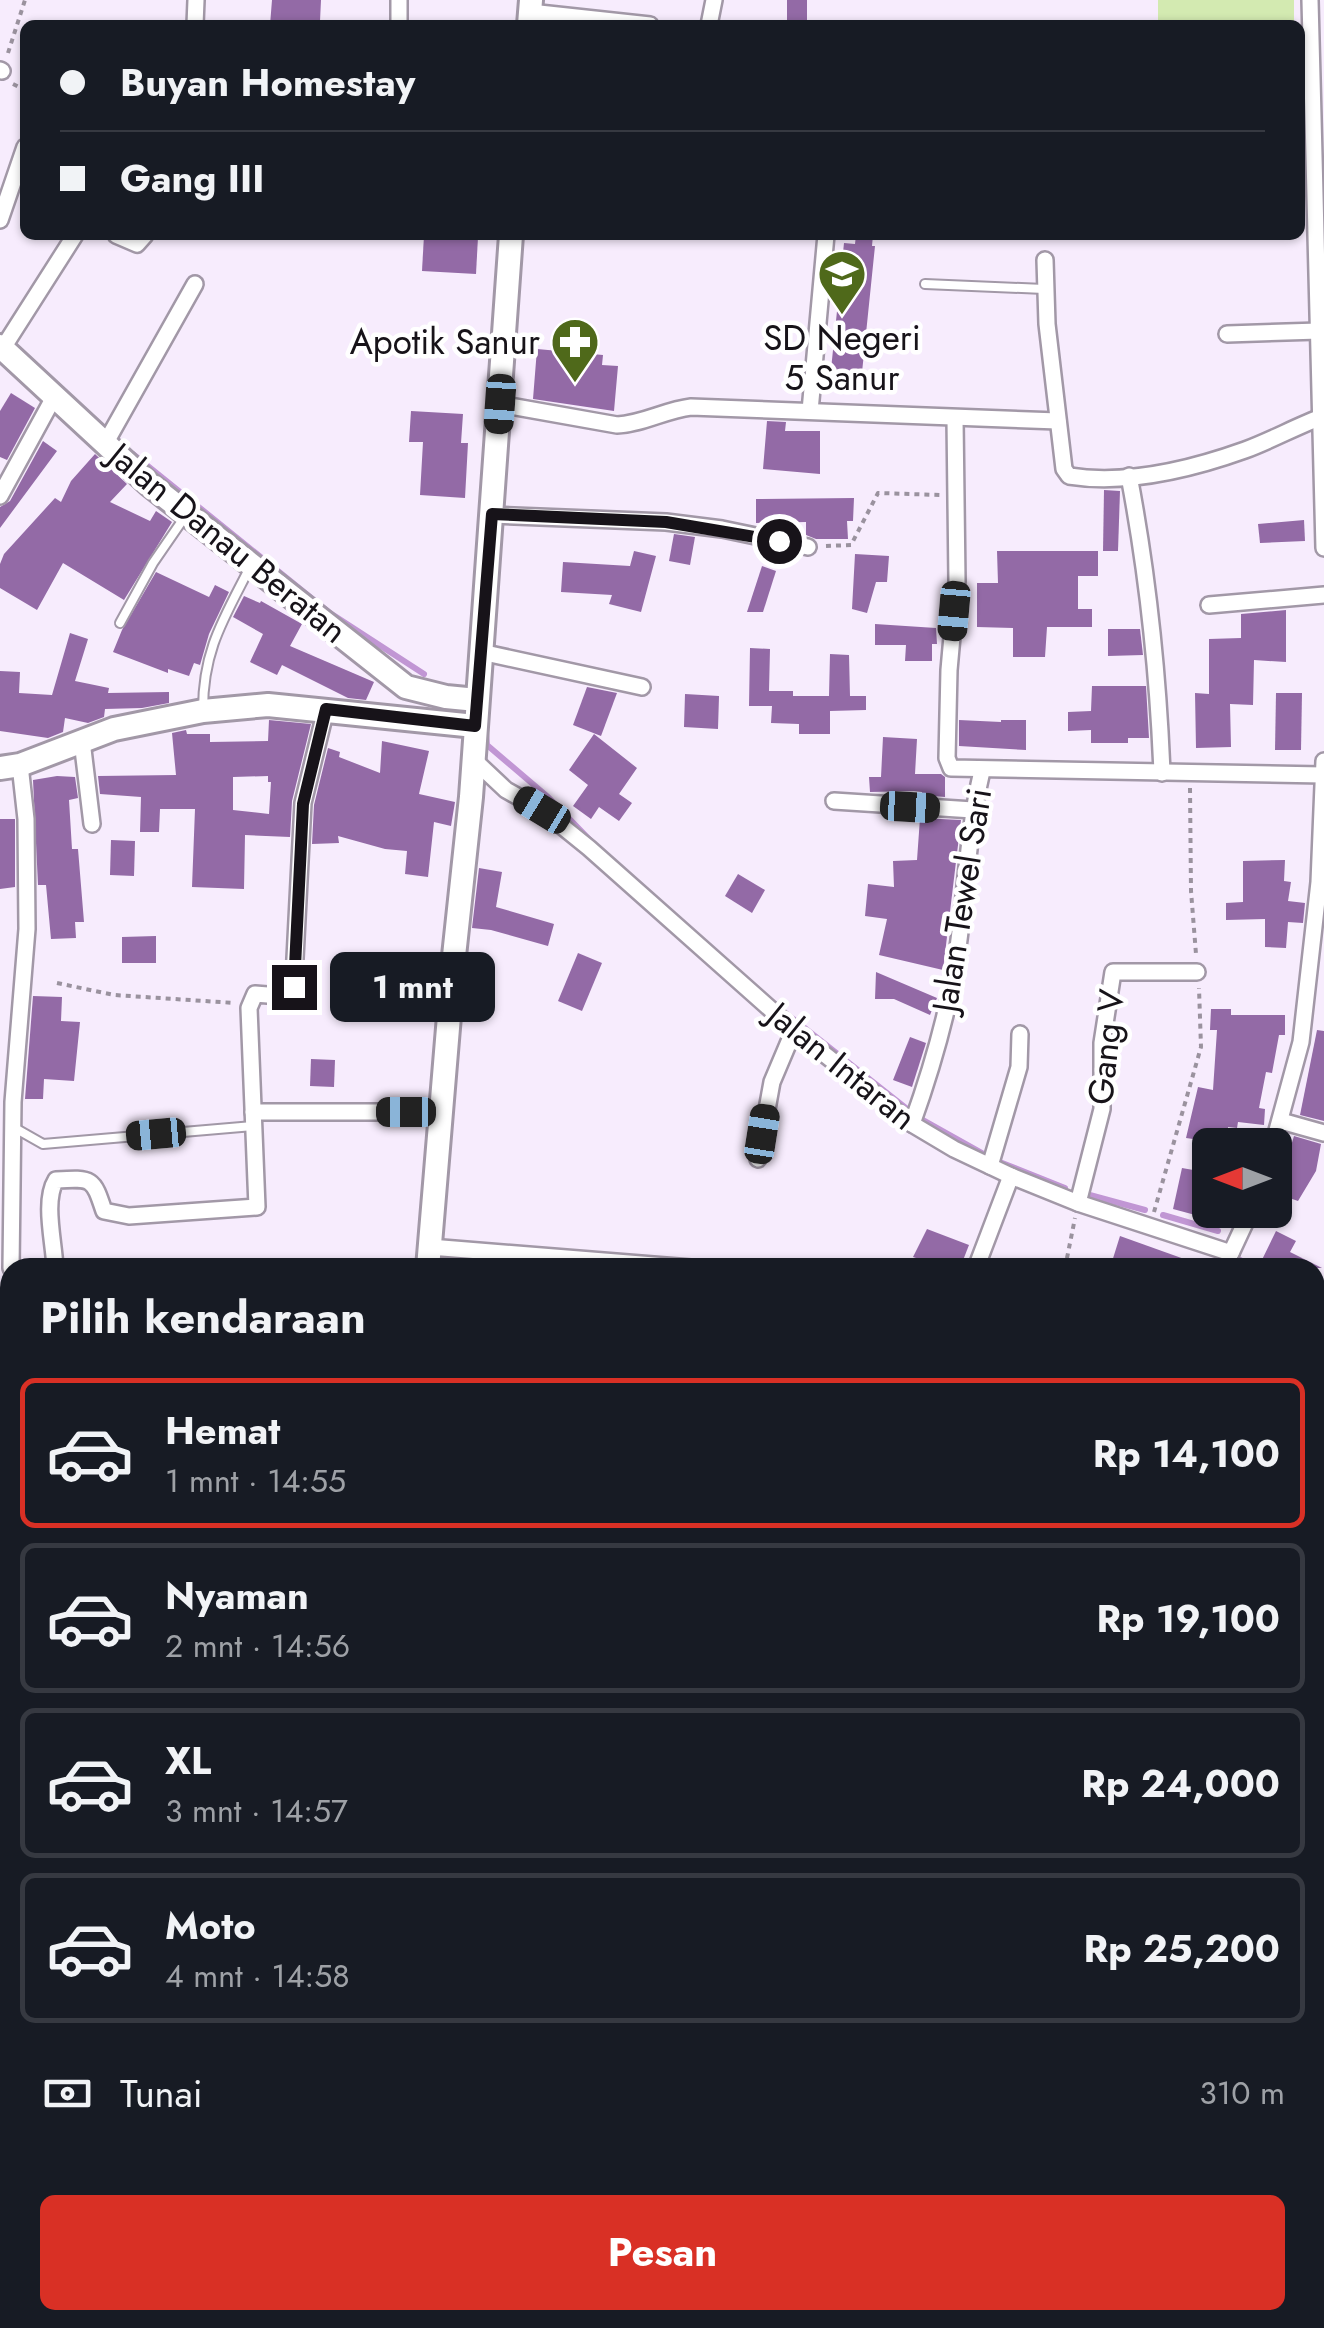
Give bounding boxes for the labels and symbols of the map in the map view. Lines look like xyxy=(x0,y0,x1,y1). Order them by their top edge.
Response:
school or university icon: SD Negeri 5 Sanur xyxy=(816,248,868,316)
place label: SD Negeri 5 Sanur xyxy=(763,313,921,403)
pharmacy icon: Apotik Sanur xyxy=(549,316,601,384)
place label: Apotik Sanur xyxy=(350,317,540,367)
car xyxy=(483,373,517,435)
street label: Jalan Danau Beratan xyxy=(95,429,358,655)
route start xyxy=(757,519,802,564)
car xyxy=(936,580,972,642)
car xyxy=(509,782,575,838)
street label: Jalan Tewel Sari xyxy=(919,784,1004,1020)
car xyxy=(879,790,941,824)
callout: 1 mnt xyxy=(329,952,494,1022)
route end xyxy=(272,965,317,1010)
street label: Gang V xyxy=(1075,987,1137,1107)
street label: Jalan Intaran xyxy=(754,988,927,1142)
car xyxy=(376,1097,436,1127)
car xyxy=(742,1102,782,1166)
car xyxy=(125,1116,187,1152)
north arrow xyxy=(1192,1128,1292,1228)

